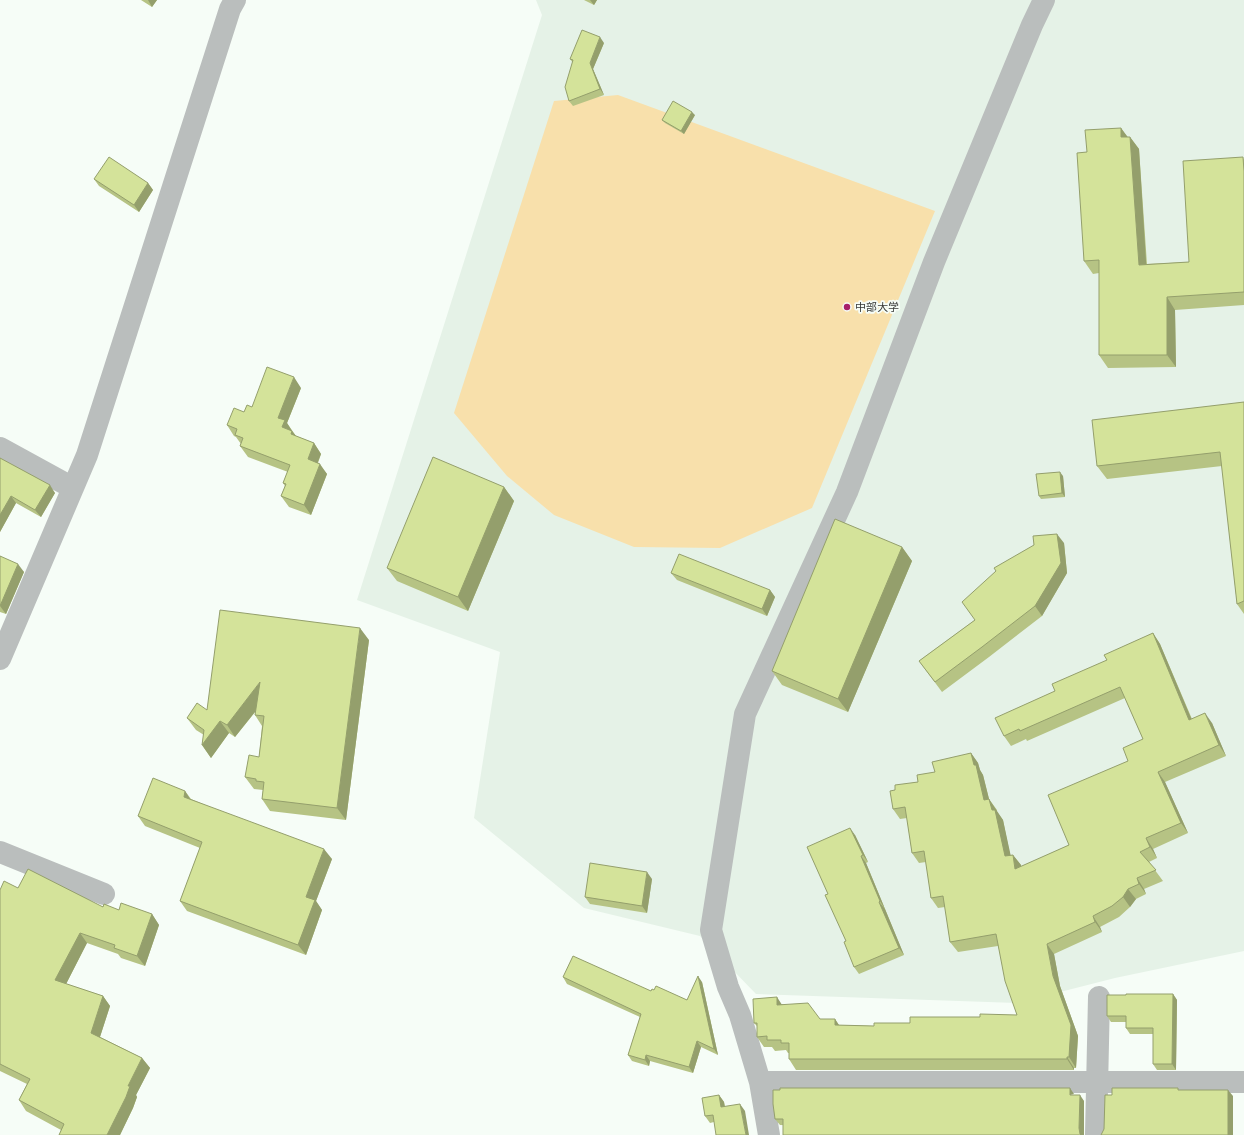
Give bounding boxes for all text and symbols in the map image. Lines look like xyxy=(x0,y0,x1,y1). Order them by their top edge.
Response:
place label: 中部大学 xyxy=(855,300,899,315)
marker: 中部大学 xyxy=(842,302,852,312)

